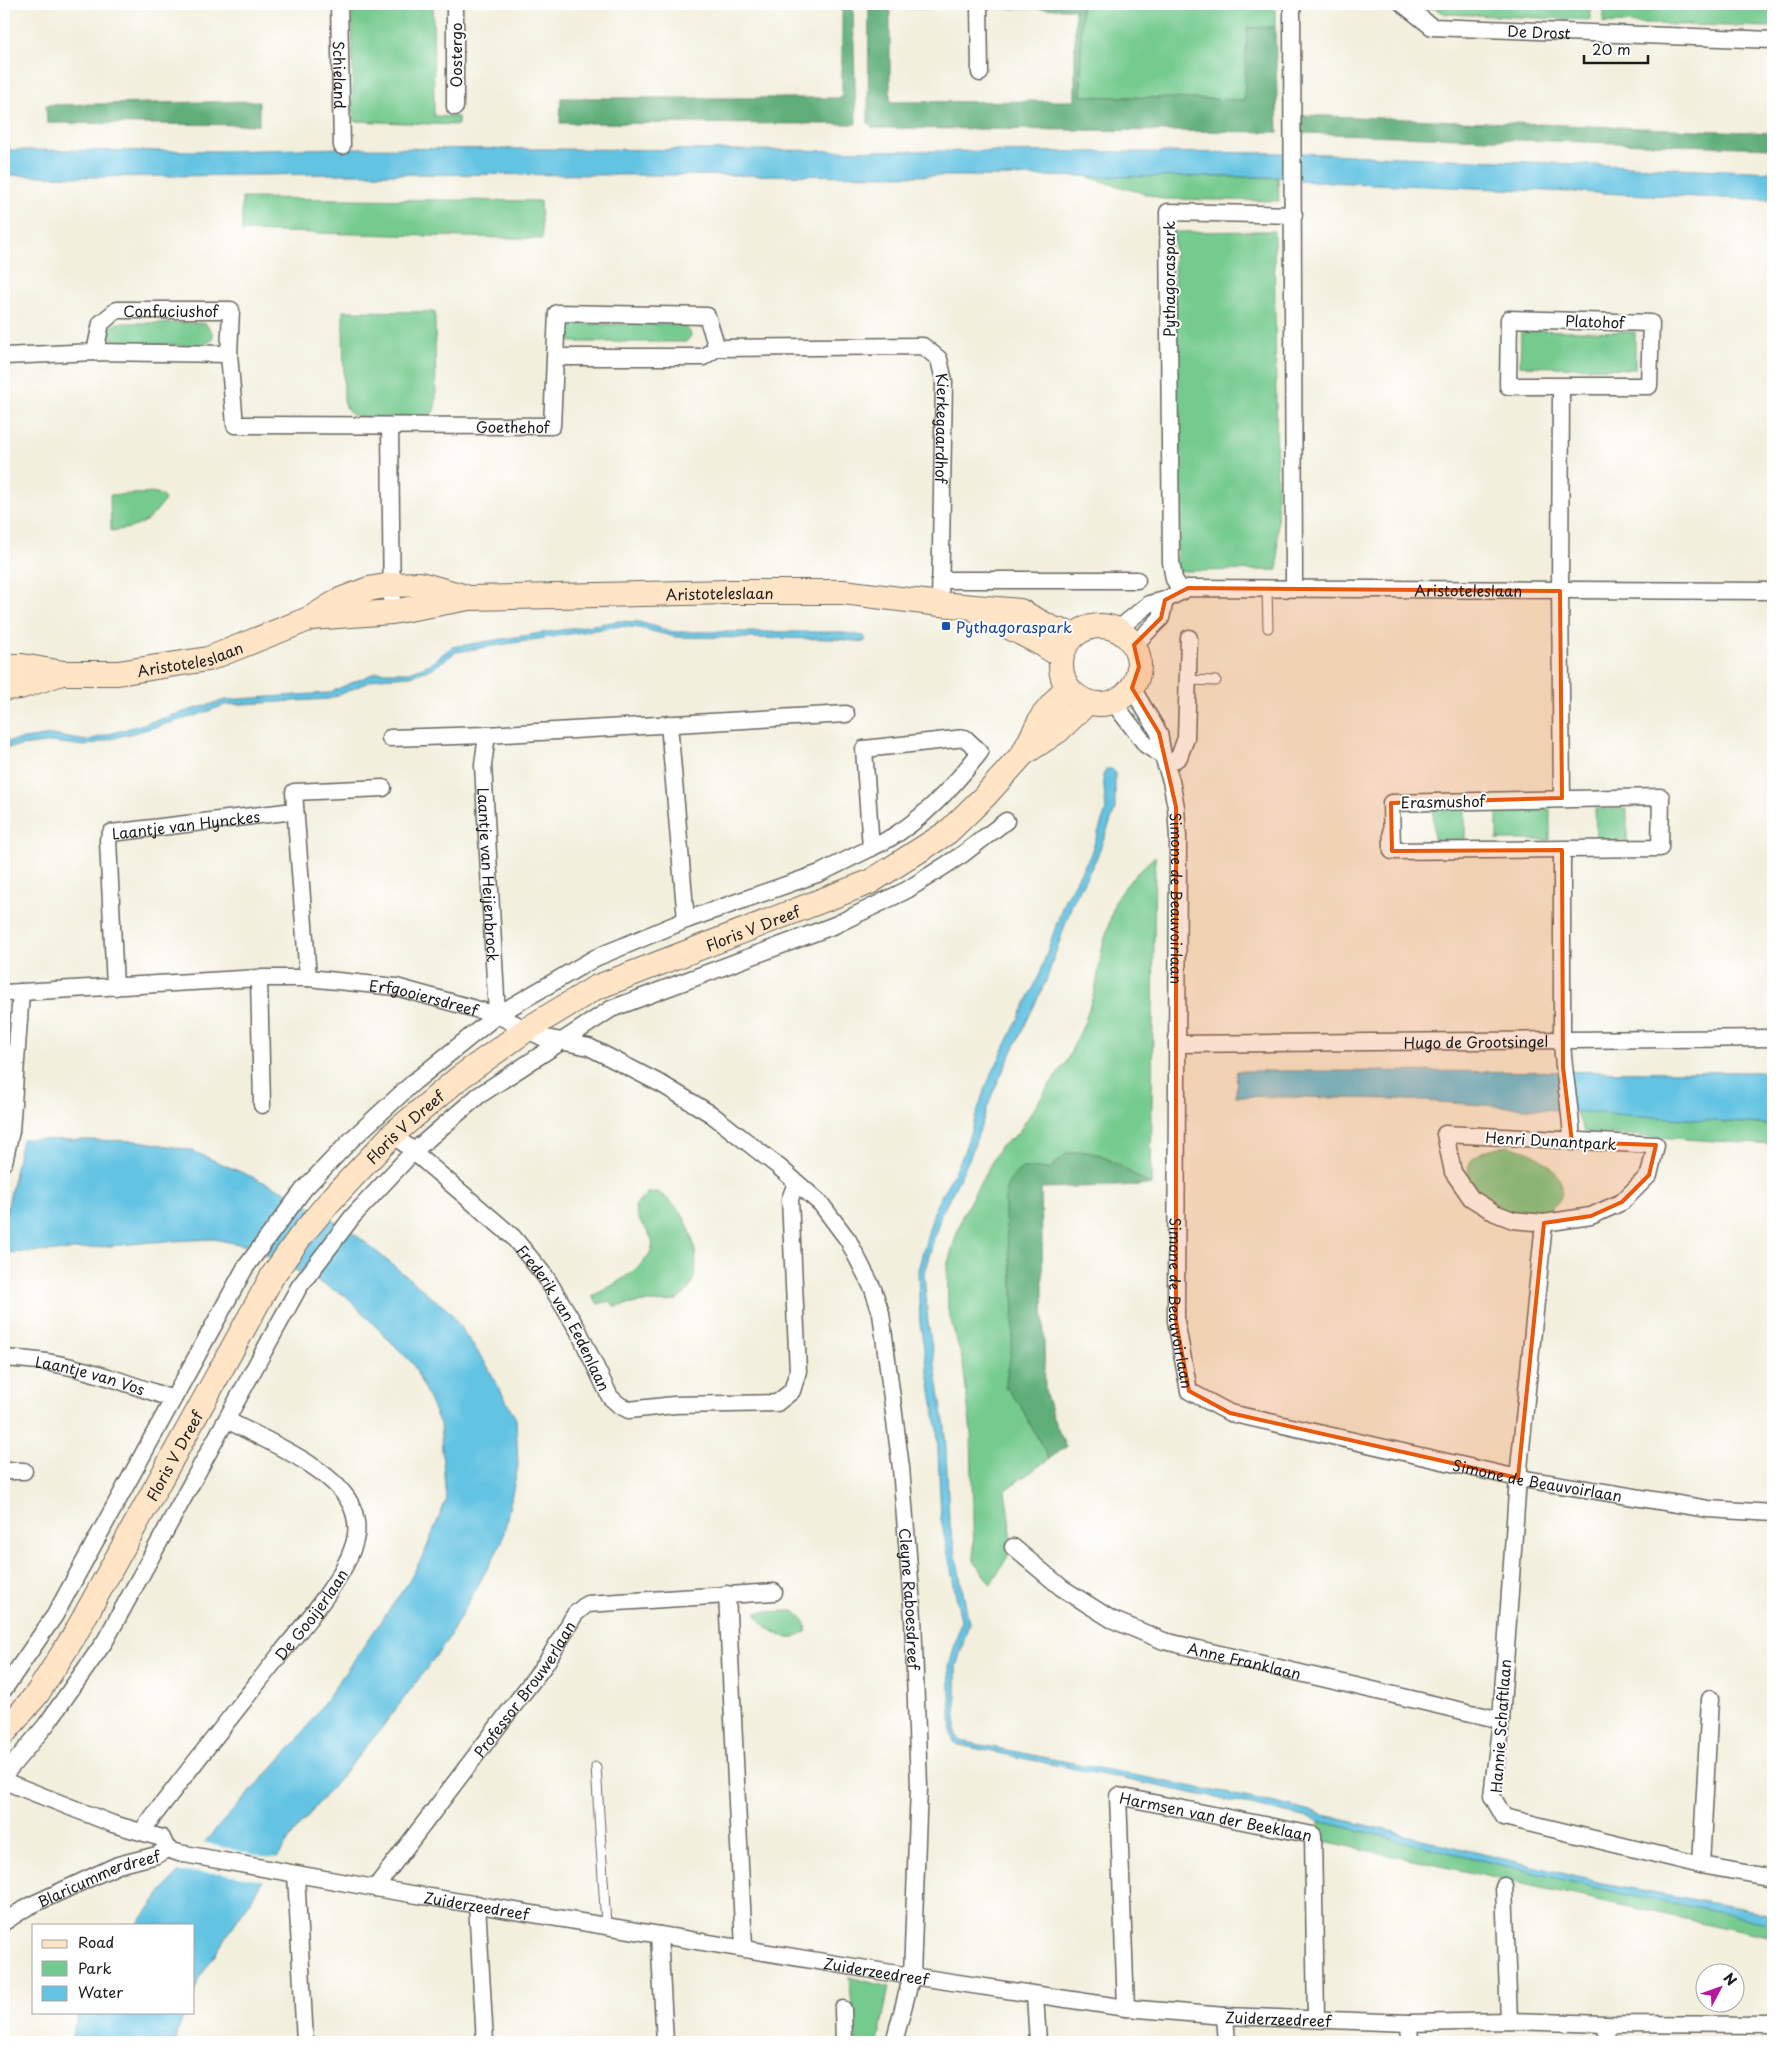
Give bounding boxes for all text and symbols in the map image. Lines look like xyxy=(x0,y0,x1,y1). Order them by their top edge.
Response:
street label: De Drost xyxy=(1507,18,1571,44)
street label: Oostergo xyxy=(444,23,467,87)
scale bar xyxy=(1584,32,1648,64)
text: 20 m xyxy=(1592,37,1631,60)
street label: Schieland xyxy=(328,41,353,109)
street label: Pythagoraspark xyxy=(1157,221,1180,337)
street label: Confuciushof xyxy=(123,299,220,322)
street label: Platohof xyxy=(1565,308,1626,334)
street label: Kierkegaardhof xyxy=(931,370,956,485)
street label: Goethehof xyxy=(476,414,551,437)
street label: Aristoteleslaan xyxy=(1414,578,1522,601)
street label: Aristoteleslaan xyxy=(665,581,773,605)
place label: Pythagoraspark xyxy=(956,615,1072,638)
marker: Pythagoraspark xyxy=(940,620,952,632)
street label: Aristoteleslaan xyxy=(135,635,246,681)
street label: Laantje van Heijenbrock xyxy=(473,787,506,963)
street label: Erasmushof xyxy=(1401,789,1487,813)
street label: Laantje van Hynckes xyxy=(110,804,261,844)
street label: Simone de Beauvoirlaan xyxy=(1165,812,1190,984)
street label: Floris V Dreef xyxy=(702,898,804,956)
street label: Erfgooiersdreef xyxy=(368,973,482,1021)
street label: Hugo de Grootsingel xyxy=(1404,1029,1548,1053)
street label: Floris V Dreef xyxy=(360,1084,449,1168)
street label: Henri Dunantpark xyxy=(1485,1125,1617,1155)
street label: Simone de Beauvoirlaan xyxy=(1164,1217,1200,1390)
street label: Frederik van Eedenlaan xyxy=(512,1239,617,1395)
street label: Laantje van Vos xyxy=(34,1349,148,1400)
street label: Floris V Dreef xyxy=(139,1406,208,1505)
street label: Simone de Beauvoirlaan xyxy=(1451,1452,1624,1506)
street label: Cleyne Raboesdreef xyxy=(894,1527,926,1671)
street label: De Gooijerlaan xyxy=(268,1564,353,1665)
street label: Professor Brouwerlaan xyxy=(467,1616,580,1762)
street label: Anne Franklaan xyxy=(1186,1635,1304,1684)
street label: Hannie Schaftlaan xyxy=(1484,1658,1516,1794)
street label: Harmsen van der Beeklaan xyxy=(1118,1785,1314,1846)
street label: Blaricummerdreef xyxy=(33,1843,163,1912)
street label: Zuiderzeedreef xyxy=(422,1885,532,1925)
legend xyxy=(32,1924,195,2014)
text: Road xyxy=(78,1930,114,1953)
street label: Zuiderzeedreef xyxy=(822,1951,931,1990)
text: Park xyxy=(78,1956,112,1979)
north arrow xyxy=(1694,1964,1744,2014)
text: N xyxy=(1719,1968,1742,1990)
text: Water xyxy=(78,1980,123,2003)
street label: Zuiderzeedreef xyxy=(1225,2005,1333,2032)

